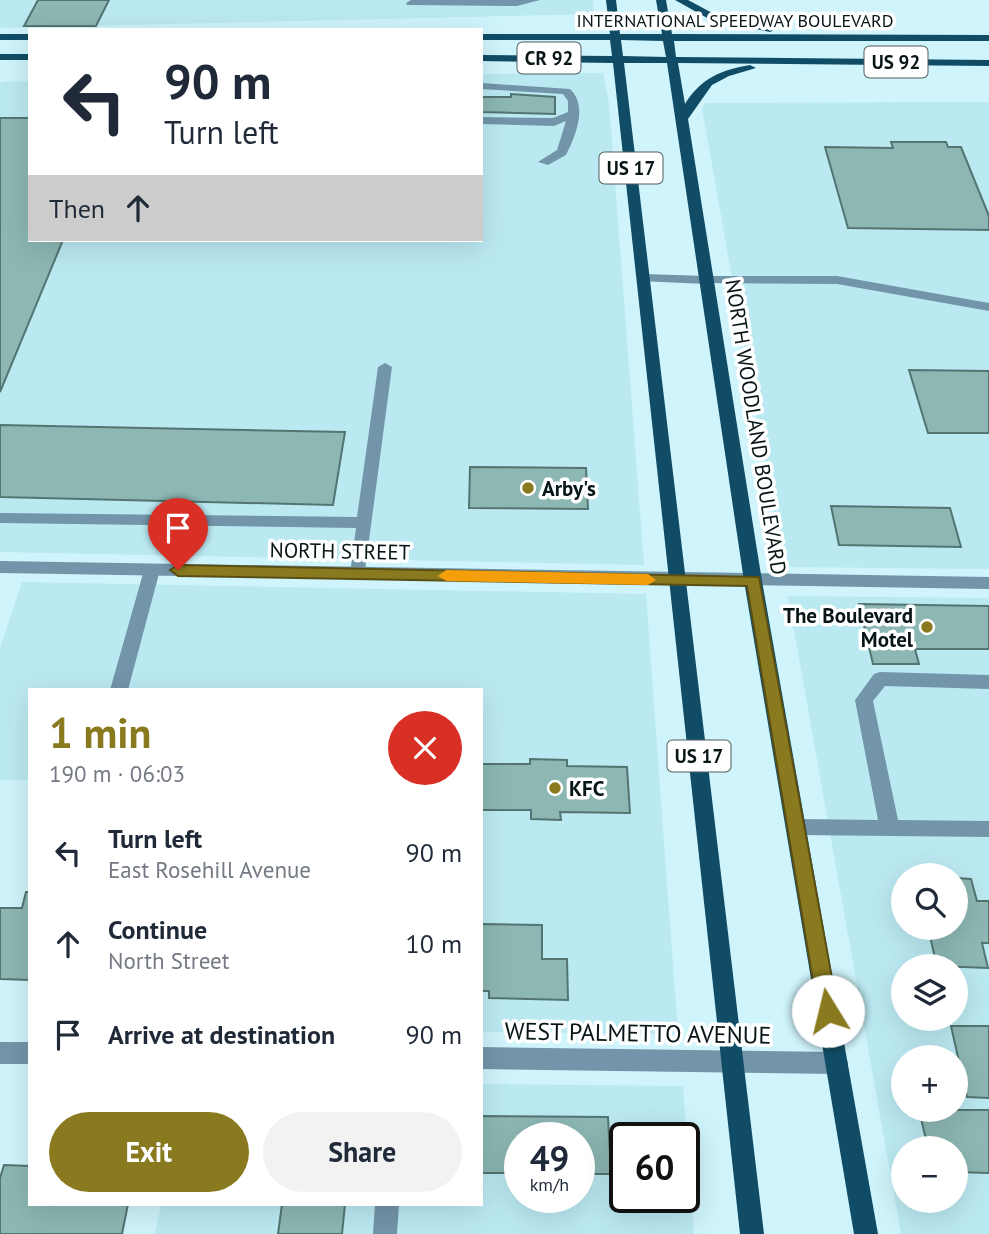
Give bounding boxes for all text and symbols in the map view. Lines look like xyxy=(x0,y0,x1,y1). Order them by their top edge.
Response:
street label: INTERNATIONAL SPEEDWAY BOULEVARD xyxy=(576,9,894,32)
road number: CR 92 xyxy=(518,43,580,74)
road number: US 92 xyxy=(864,46,928,78)
text: 90 m xyxy=(164,49,271,113)
icon: left xyxy=(49,56,140,147)
text: Turn left xyxy=(164,111,279,153)
road number: US 17 xyxy=(600,152,662,184)
icon: ahead xyxy=(119,189,157,227)
text: Then xyxy=(49,192,105,225)
street label: NORTH WOODLAND BOULEVARD xyxy=(719,277,793,577)
place label: Arby's xyxy=(542,475,596,502)
marker: Arby's xyxy=(520,480,536,496)
pin xyxy=(148,498,208,570)
icon: arrive xyxy=(159,509,197,547)
street label: NORTH STREET xyxy=(269,536,411,566)
place label: The Boulevard Motel xyxy=(783,602,914,653)
marker: The Boulevard Motel xyxy=(919,619,935,635)
text: 1 min xyxy=(49,705,151,760)
button: close xyxy=(388,711,462,785)
road number: US 17 xyxy=(668,740,730,772)
text: 190 m · 06:03 xyxy=(49,759,185,788)
place label: KFC xyxy=(569,775,605,802)
marker: KFC xyxy=(547,780,563,796)
text: Turn left xyxy=(108,822,202,855)
icon: left xyxy=(49,834,87,872)
text: 90 m xyxy=(406,836,462,869)
text: East Rosehill Avenue xyxy=(108,855,311,884)
map controls xyxy=(891,863,968,1213)
button: search xyxy=(891,863,968,940)
text: Continue xyxy=(108,913,207,946)
icon: ahead xyxy=(49,925,87,963)
text: 10 m xyxy=(406,927,462,960)
text: North Street xyxy=(108,946,230,975)
button: layers xyxy=(891,954,968,1031)
position arrow xyxy=(791,974,865,1048)
street label: WEST PALMETTO AVENUE xyxy=(504,1015,772,1051)
icon: arrive xyxy=(49,1016,87,1054)
text: Arrive at destination xyxy=(108,1018,335,1051)
text: 90 m xyxy=(406,1018,462,1051)
button: + xyxy=(891,1045,968,1122)
button: Exit xyxy=(49,1112,249,1192)
button: Share xyxy=(263,1112,462,1192)
speed limit sign: 60 xyxy=(609,1122,700,1213)
text: 49 xyxy=(530,1135,569,1181)
button: − xyxy=(891,1136,968,1213)
text: km/h xyxy=(530,1173,569,1196)

